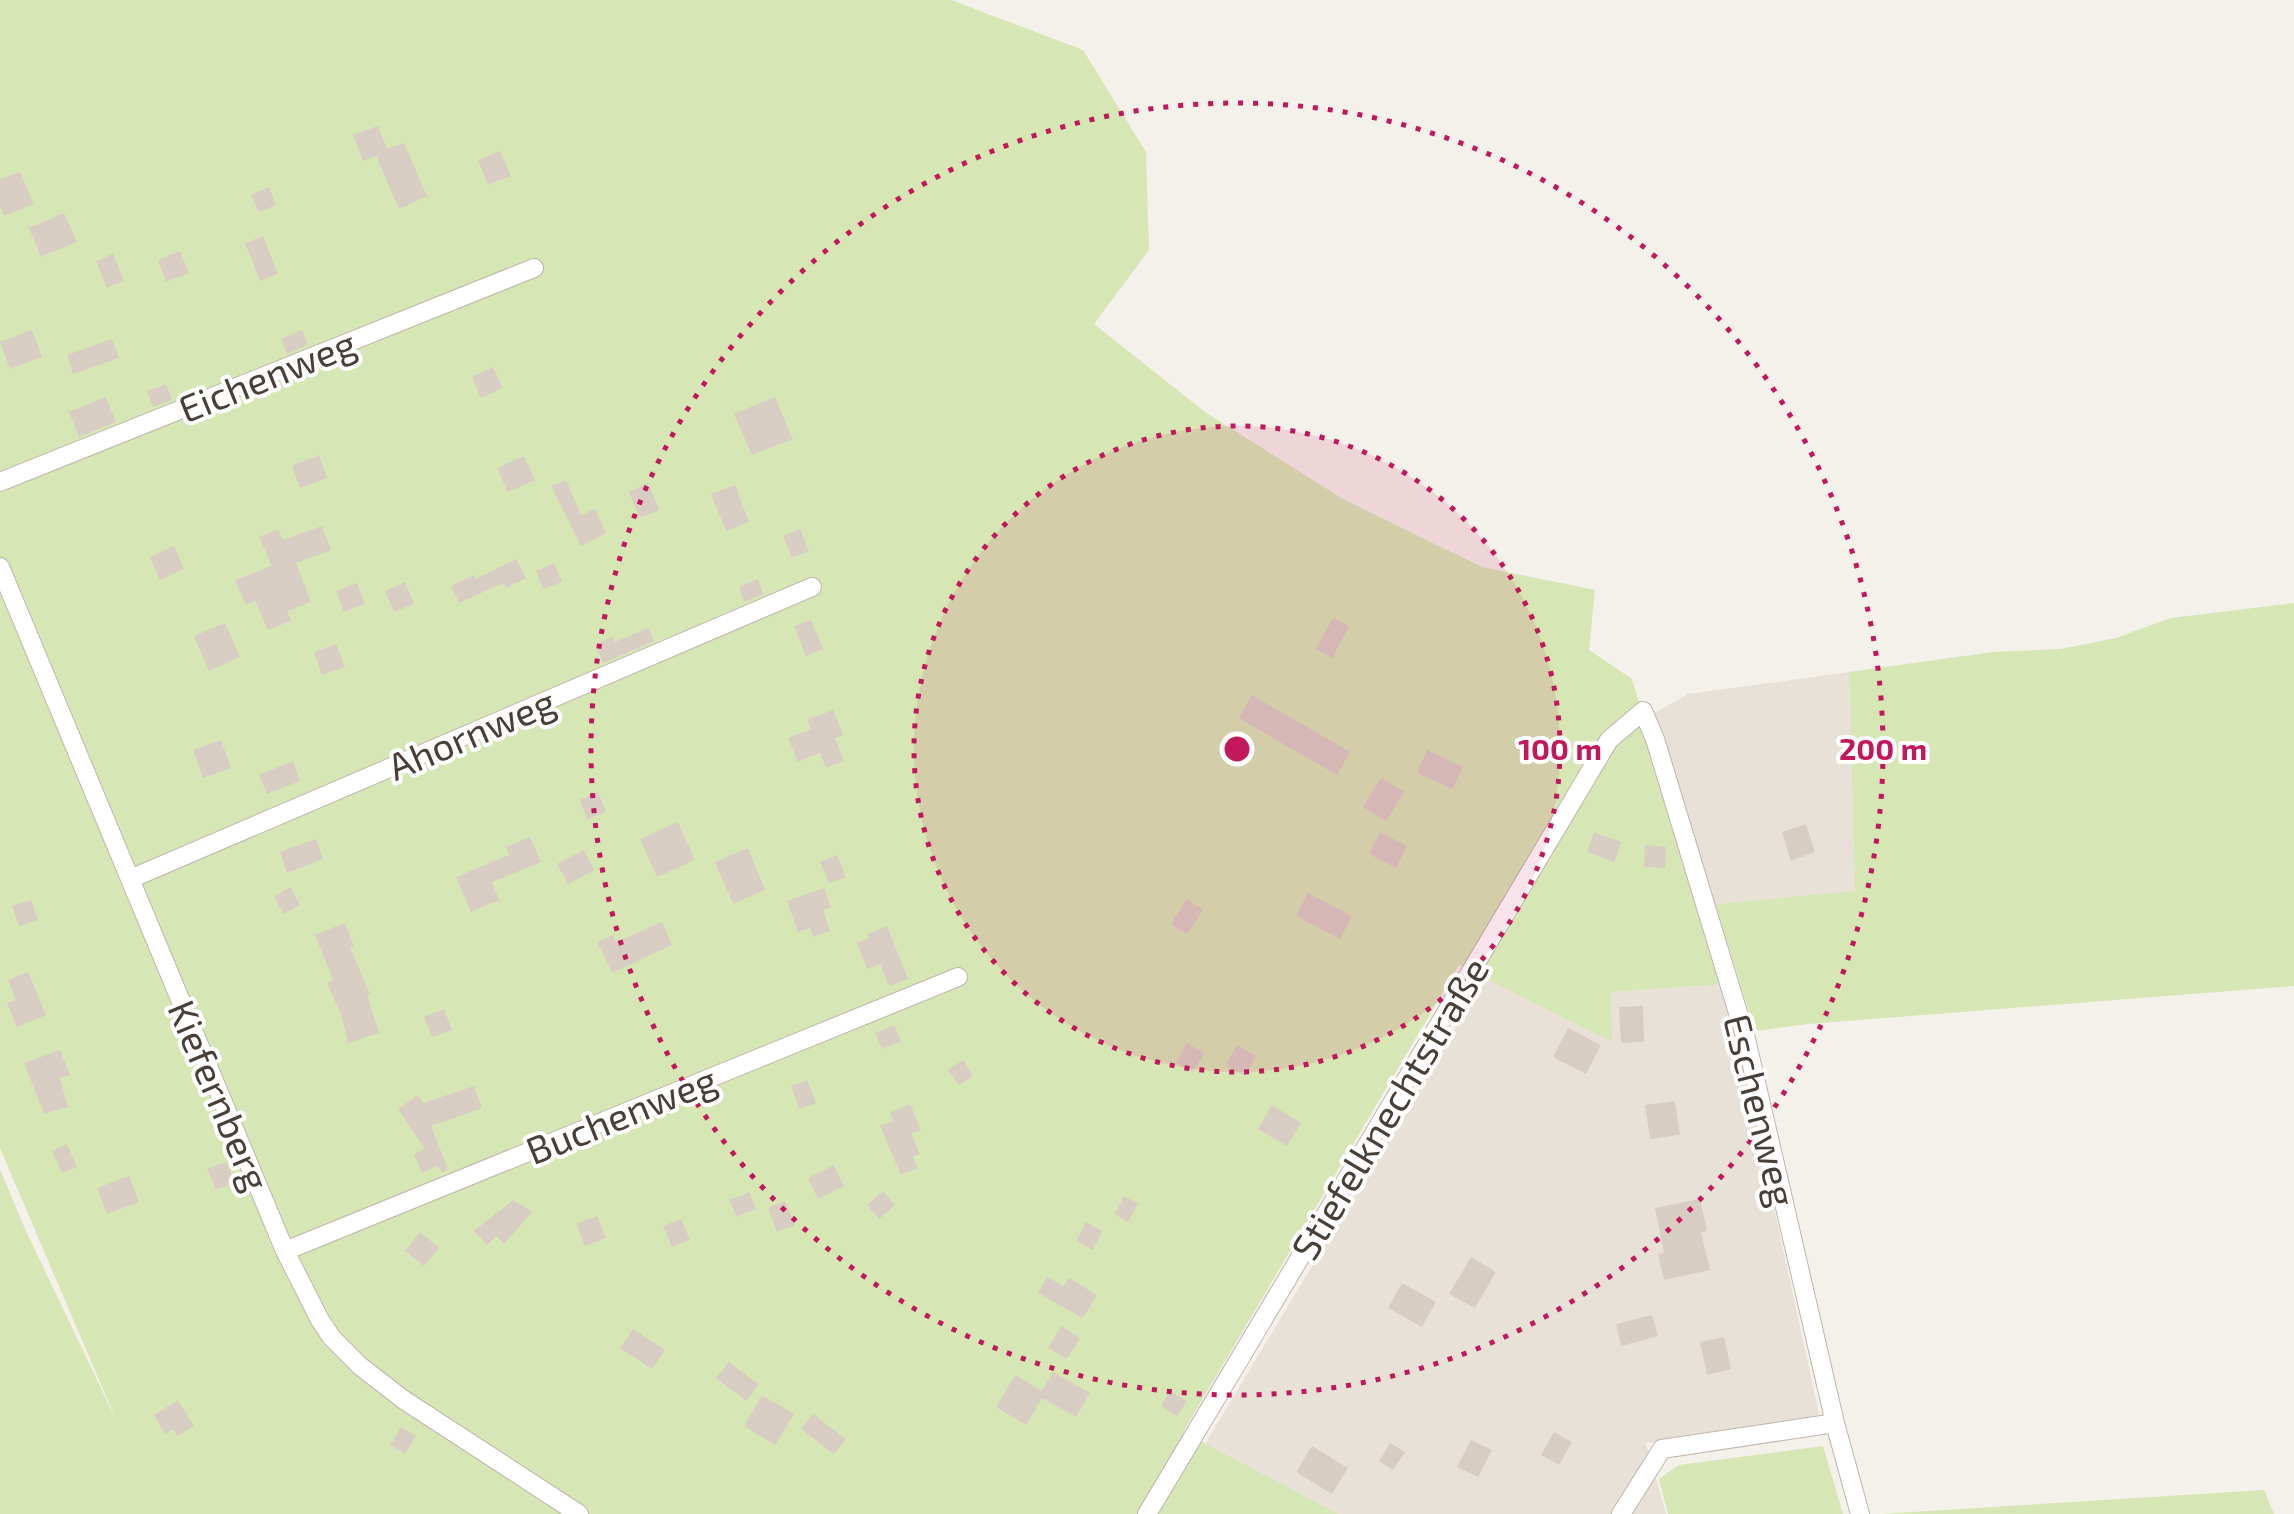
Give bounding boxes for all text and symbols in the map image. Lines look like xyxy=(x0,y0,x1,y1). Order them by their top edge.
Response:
street label: Eichenweg xyxy=(172,319,362,431)
street label: Ahornweg xyxy=(380,677,562,789)
text: 100 m xyxy=(1518,730,1602,766)
text: 200 m xyxy=(1839,730,1927,766)
centre of rings xyxy=(1219,731,1255,767)
street label: Stiefelknechtstraße xyxy=(1281,949,1497,1267)
street label: Kiefernberg xyxy=(159,993,281,1197)
street label: Eschenweg xyxy=(1715,1009,1807,1211)
street label: Buchenweg xyxy=(519,1055,723,1173)

